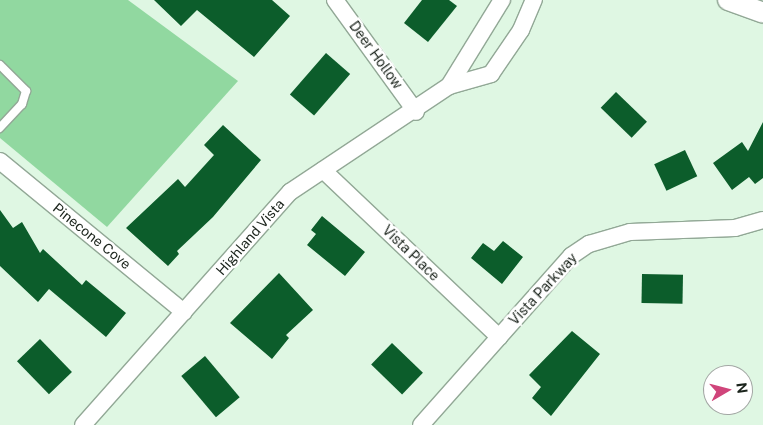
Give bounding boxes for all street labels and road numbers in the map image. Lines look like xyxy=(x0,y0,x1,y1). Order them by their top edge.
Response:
street label: Deer Hollow xyxy=(346,18,406,92)
street label: Highland Vista xyxy=(212,195,288,279)
street label: Pinecone Cove xyxy=(50,199,134,273)
street label: Vista Place xyxy=(379,222,443,284)
street label: Vista Parkway xyxy=(505,250,581,328)

